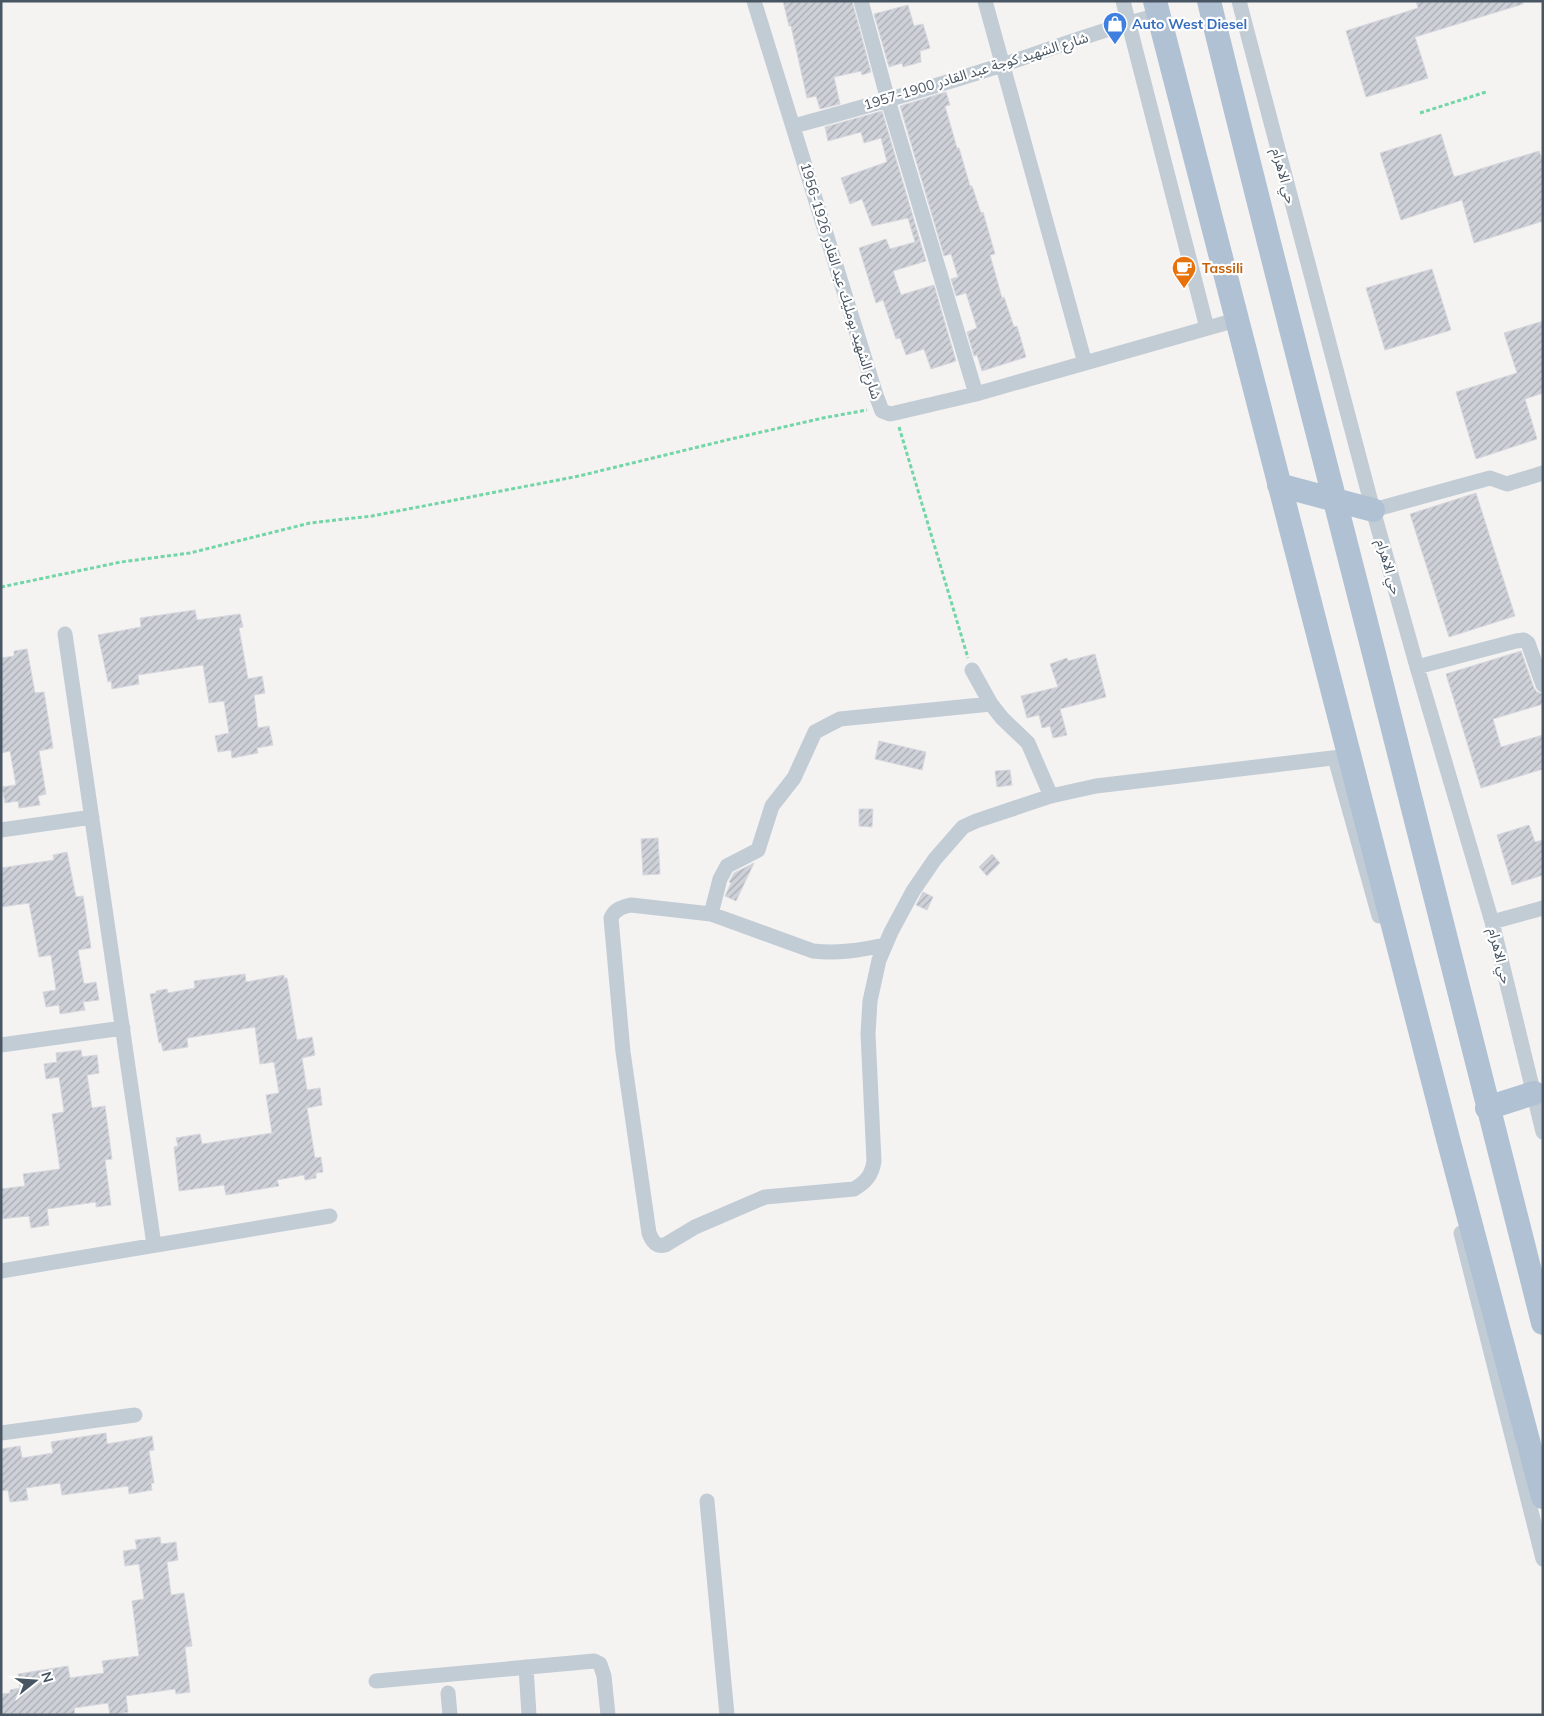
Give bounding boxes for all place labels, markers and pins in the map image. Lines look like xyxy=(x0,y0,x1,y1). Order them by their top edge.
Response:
shop icon: Auto West Diesel xyxy=(1102,11,1128,45)
place label: Auto West Diesel xyxy=(1132,15,1247,33)
cafe icon: Tassili xyxy=(1171,255,1197,289)
place label: Tassili xyxy=(1202,259,1243,277)

